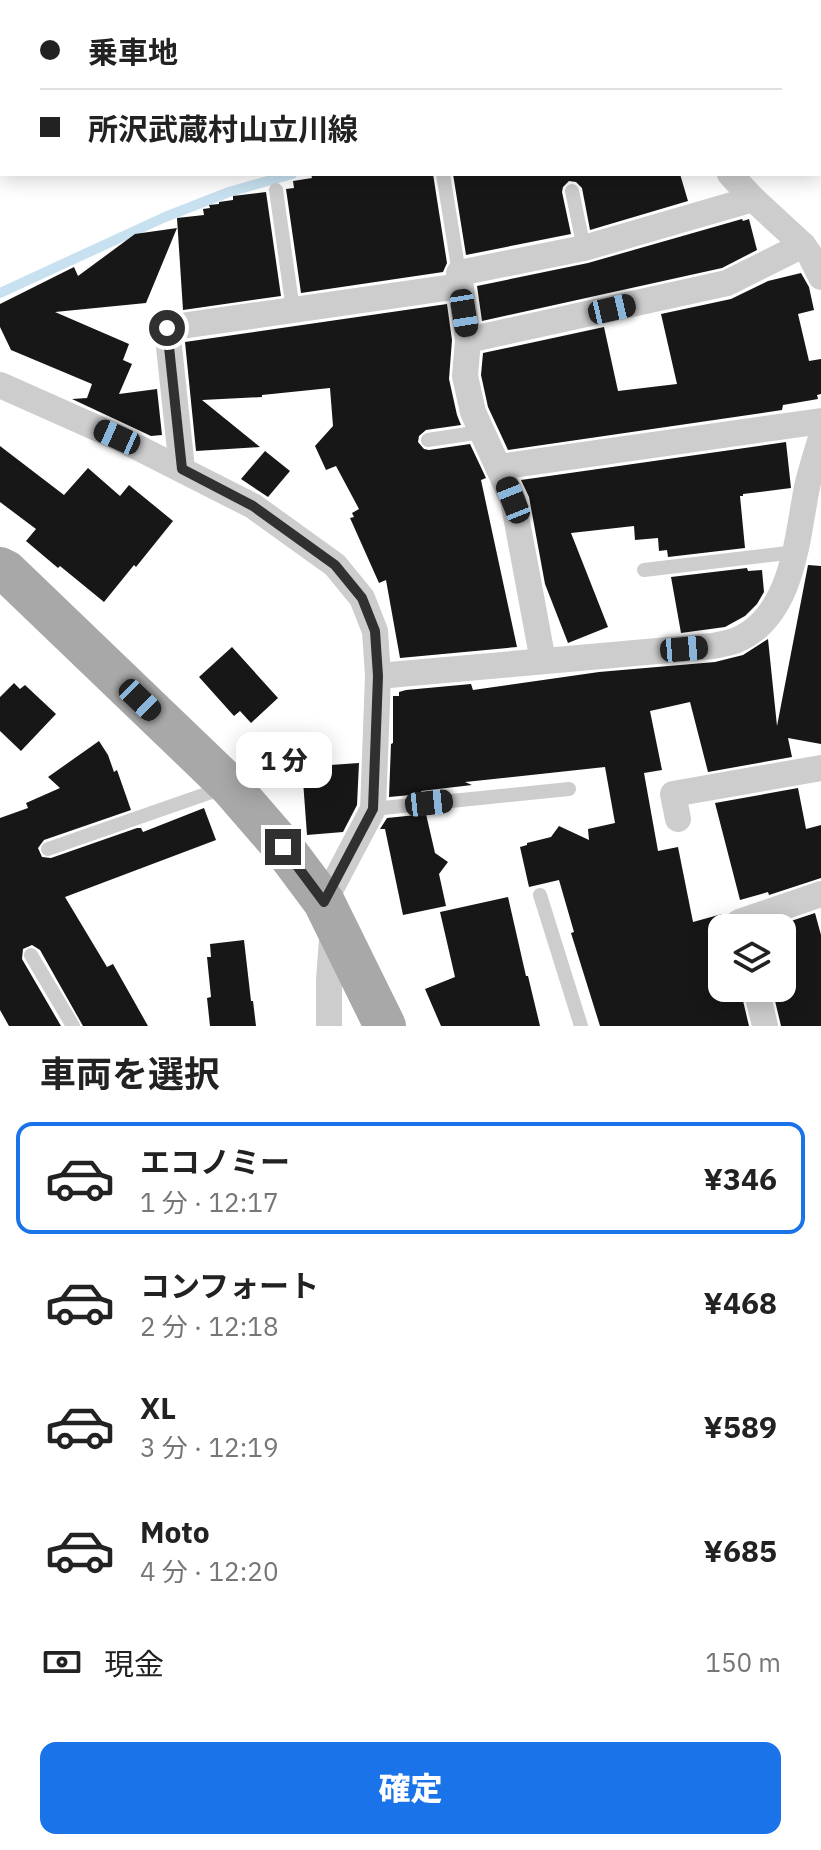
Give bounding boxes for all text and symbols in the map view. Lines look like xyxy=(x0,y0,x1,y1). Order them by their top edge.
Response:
text: 乗車地 xyxy=(88,32,178,71)
text: 所沢武蔵村山立川線 xyxy=(88,109,358,148)
car xyxy=(448,287,480,339)
car xyxy=(586,292,638,326)
route start xyxy=(149,310,185,346)
car xyxy=(90,416,144,458)
car xyxy=(493,473,533,527)
car xyxy=(659,635,709,663)
car xyxy=(114,675,166,725)
callout: 1 分 xyxy=(235,731,331,787)
text: 1 分 xyxy=(260,743,308,777)
car xyxy=(404,789,454,817)
route end xyxy=(265,829,301,865)
map controls xyxy=(708,914,796,1002)
button: layers xyxy=(708,914,796,1002)
text: 車両を選択 xyxy=(40,1050,220,1097)
icon: car xyxy=(44,1142,116,1214)
text: エコノミー xyxy=(140,1142,290,1181)
text: ¥346 xyxy=(704,1159,777,1198)
text: 1 分 · 12:17 xyxy=(140,1185,278,1219)
icon: car xyxy=(44,1266,116,1338)
text: コンフォート xyxy=(140,1266,319,1305)
text: ¥468 xyxy=(704,1283,777,1322)
text: 2 分 · 12:18 xyxy=(140,1309,278,1343)
text: XL xyxy=(140,1388,176,1427)
icon: car xyxy=(44,1390,116,1462)
text: ¥589 xyxy=(704,1407,777,1446)
text: 3 分 · 12:19 xyxy=(140,1430,278,1464)
text: Moto xyxy=(140,1512,210,1551)
icon: car xyxy=(44,1514,116,1586)
text: ¥685 xyxy=(704,1531,777,1570)
text: 4 分 · 12:20 xyxy=(140,1554,278,1588)
icon: cash xyxy=(40,1640,84,1684)
text: 現金 xyxy=(104,1644,164,1683)
text: 150 m xyxy=(705,1645,781,1679)
button: 確定 xyxy=(40,1742,781,1834)

